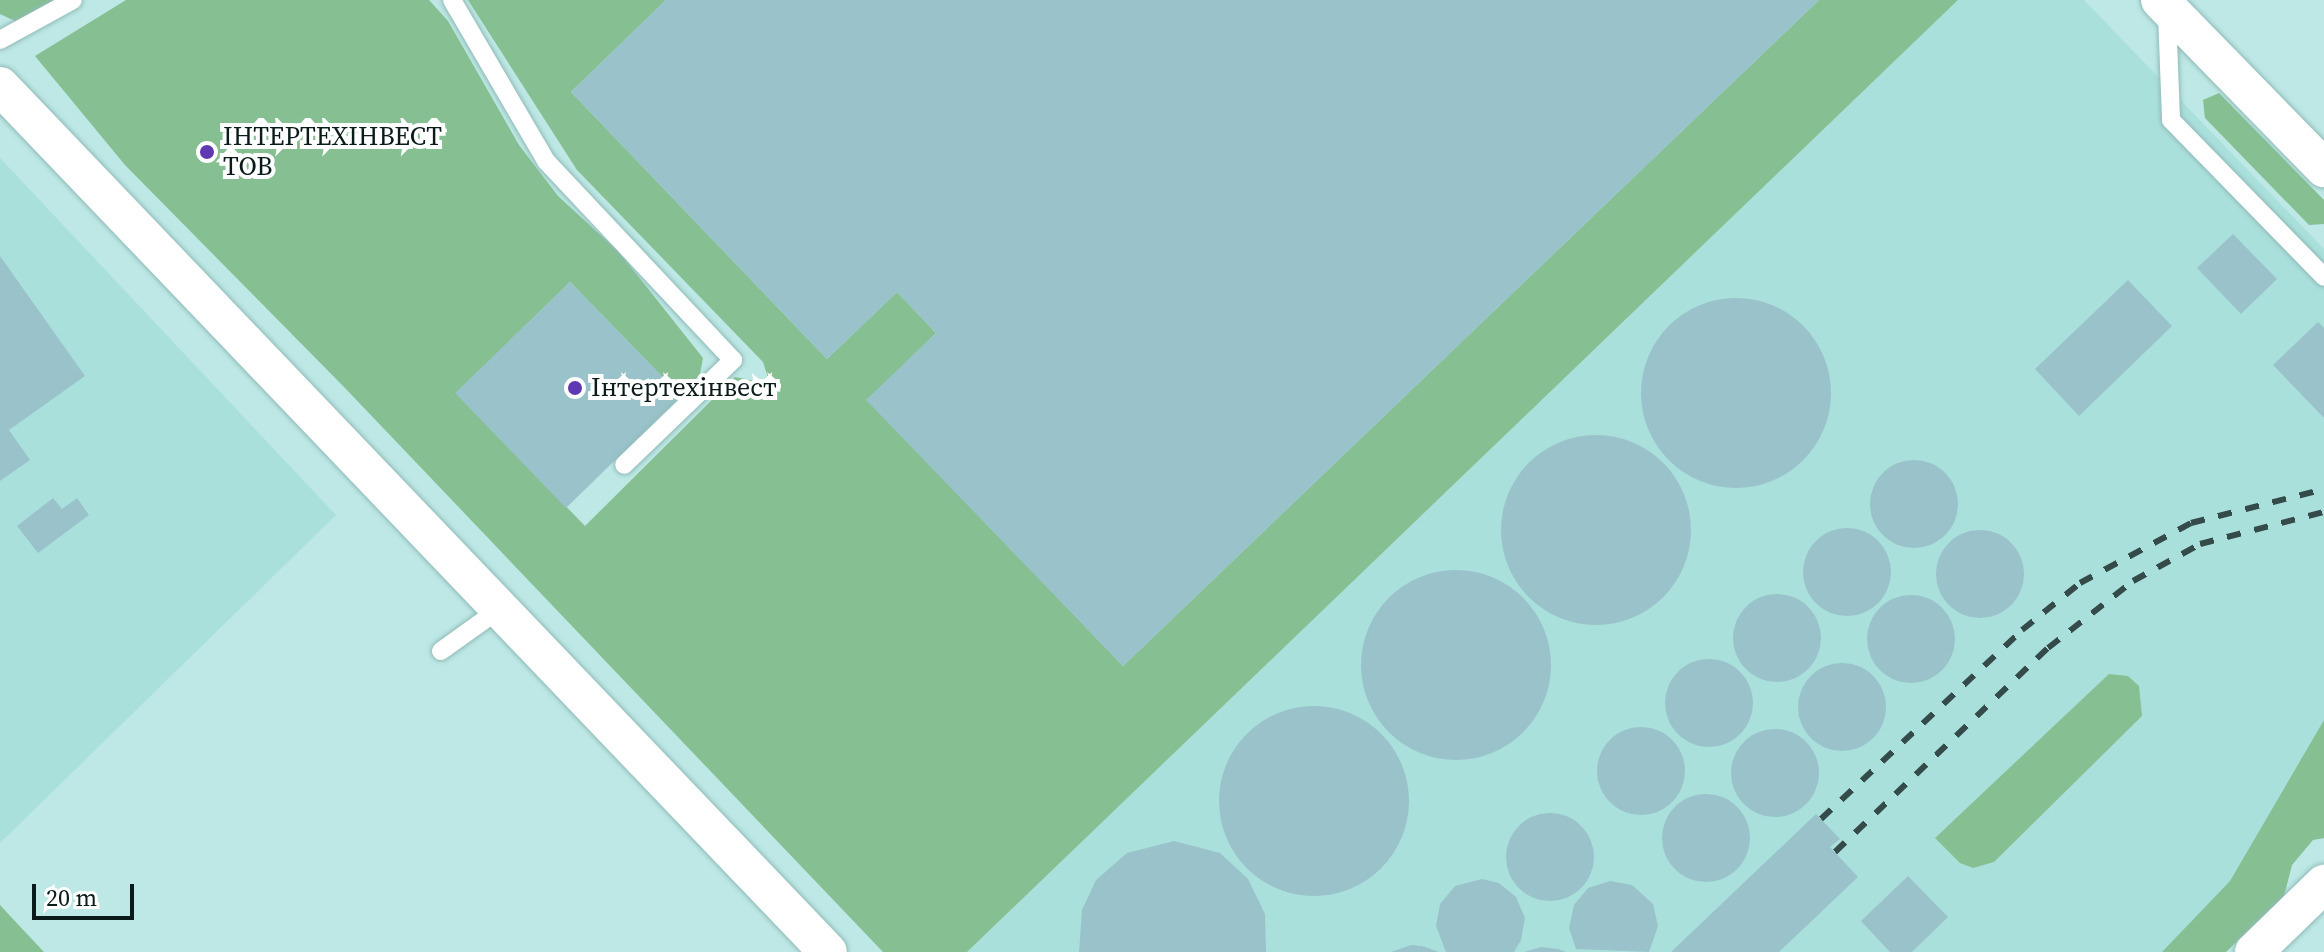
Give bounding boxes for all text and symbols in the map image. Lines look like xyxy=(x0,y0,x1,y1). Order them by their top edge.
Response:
place label: ІНТЕРТЕХІНВЕСТ ТОВ xyxy=(223,121,442,182)
marker: ІНТЕРТЕХІНВЕСТ ТОВ xyxy=(198,143,216,161)
place label: Інтертехінвест xyxy=(591,372,777,404)
marker: Інтертехінвест xyxy=(566,379,584,397)
scale bar xyxy=(36,868,138,918)
text: 20 m xyxy=(46,881,97,914)

